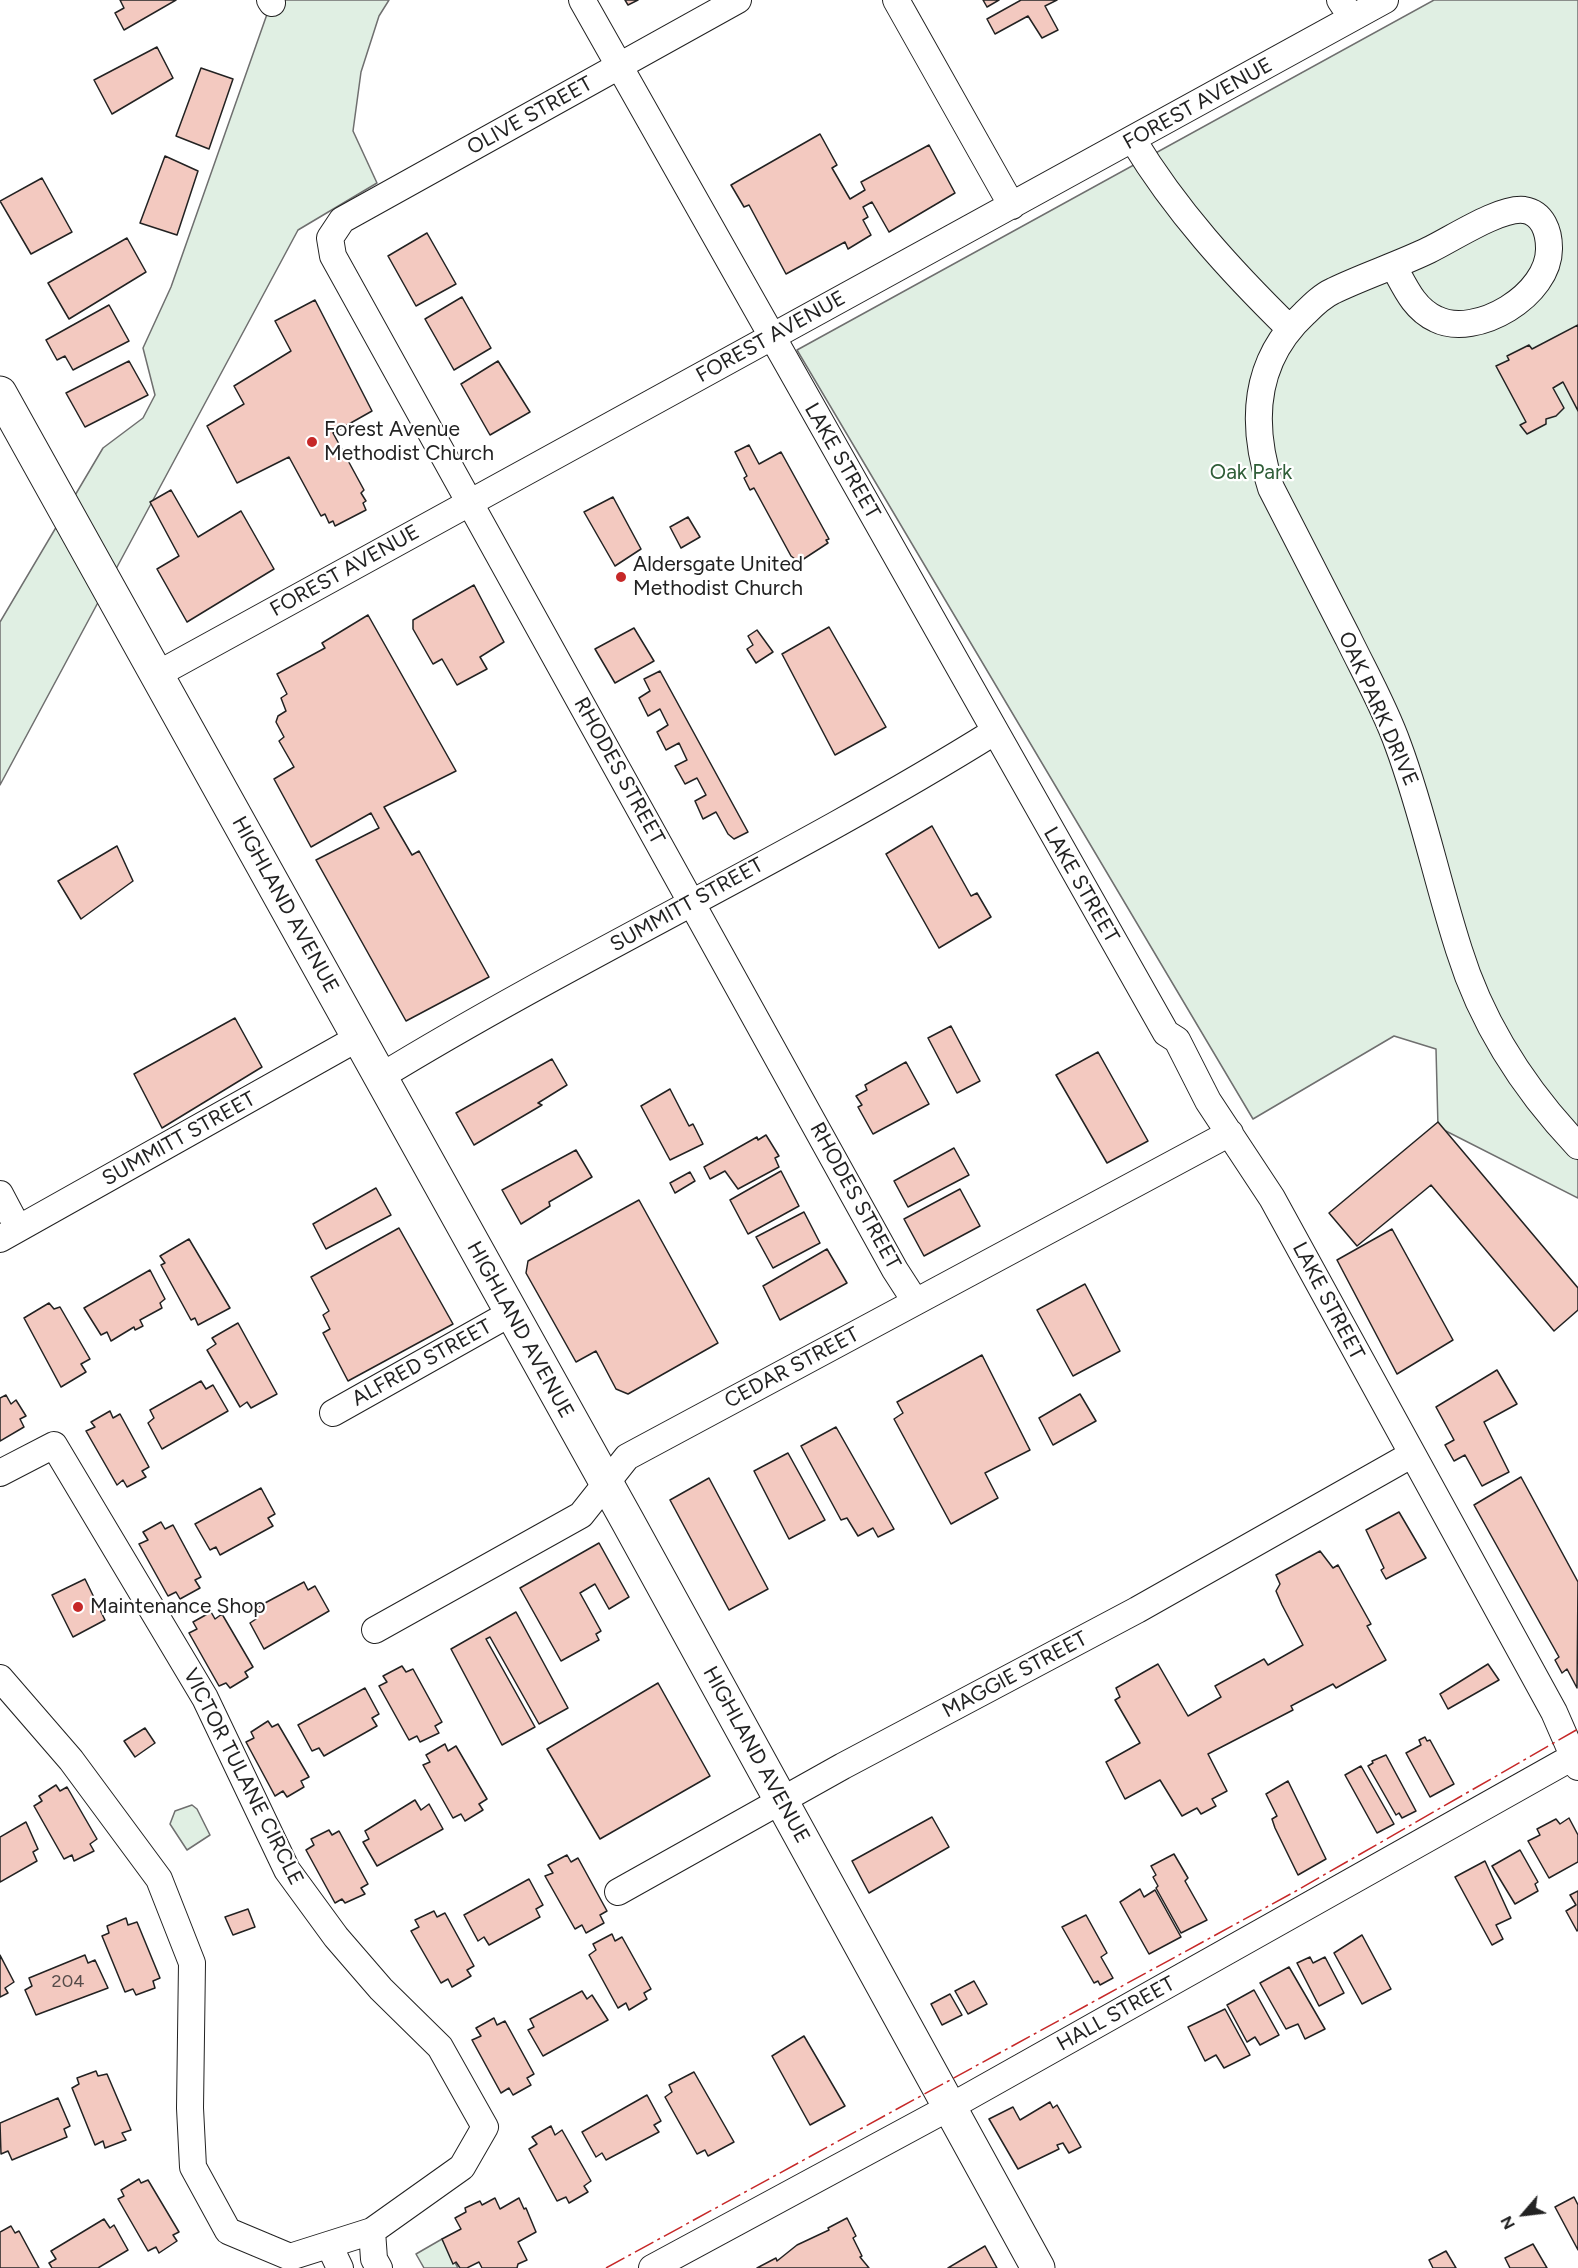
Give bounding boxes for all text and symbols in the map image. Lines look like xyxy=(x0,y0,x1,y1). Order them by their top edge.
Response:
street label: FOREST AVENUE xyxy=(1119,53,1277,155)
street label: OLIVE STREET xyxy=(463,71,597,161)
street label: FOREST AVENUE xyxy=(692,286,850,388)
street label: LAKE STREET xyxy=(799,399,885,523)
place label: Forest Avenue Methodist Church xyxy=(324,417,494,467)
marker: Forest Avenue Methodist Church xyxy=(305,435,319,449)
park label: Oak Park xyxy=(1210,460,1292,486)
street label: FOREST AVENUE xyxy=(266,520,424,622)
place label: Aldersgate United Methodist Church xyxy=(633,552,803,602)
marker: Aldersgate United Methodist Church xyxy=(614,570,628,584)
street label: OAK PARK DRIVE xyxy=(1333,628,1423,790)
street label: RHODES STREET xyxy=(568,693,670,849)
street label: HIGHLAND AVENUE xyxy=(226,812,344,998)
street label: LAKE STREET xyxy=(1038,823,1124,947)
street label: SUMMITT STREET xyxy=(606,852,768,958)
street label: SUMMITT STREET xyxy=(98,1086,260,1192)
street label: RHODES STREET xyxy=(804,1118,906,1274)
street label: HIGHLAND AVENUE xyxy=(461,1237,579,1423)
street label: LAKE STREET xyxy=(1286,1238,1370,1364)
street label: ALFRED STREET xyxy=(348,1314,496,1412)
street label: CEDAR STREET xyxy=(720,1322,864,1414)
place label: Maintenance Shop xyxy=(90,1594,266,1620)
marker: Maintenance Shop xyxy=(71,1600,85,1614)
street label: MAGGIE STREET xyxy=(938,1626,1092,1724)
street label: HIGHLAND AVENUE xyxy=(697,1662,815,1848)
street label: VICTOR TULANE CIRCLE xyxy=(177,1665,309,1889)
house number: 204 xyxy=(52,1971,84,1993)
street label: HALL STREET xyxy=(1053,1971,1179,2057)
north arrow xyxy=(1494,2184,1554,2244)
text: N xyxy=(1496,2213,1519,2233)

